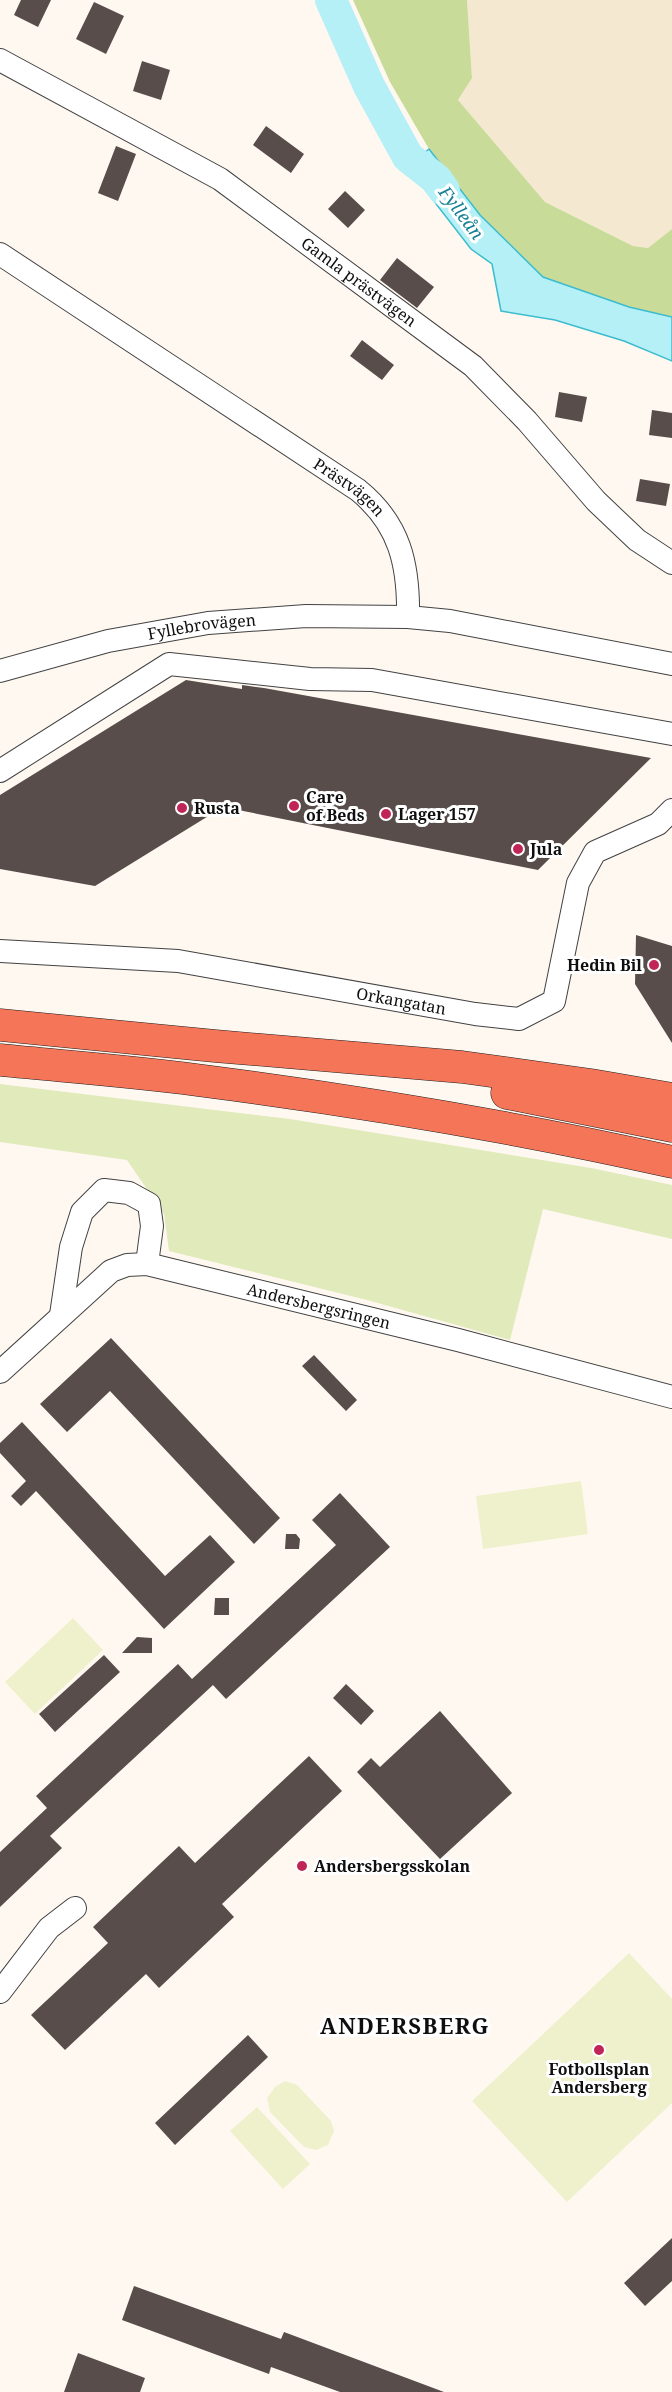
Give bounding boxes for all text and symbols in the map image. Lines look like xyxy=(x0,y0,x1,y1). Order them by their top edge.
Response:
water label: Fylleån xyxy=(433,180,490,244)
street label: Gamla prästvägen xyxy=(297,232,421,332)
street label: Prästvägen xyxy=(309,453,390,521)
street label: Fyllebrovägen xyxy=(146,609,257,645)
place label: Care of Beds xyxy=(306,786,365,826)
place label: Rusta xyxy=(194,797,240,819)
marker: Care of Beds xyxy=(287,799,301,813)
marker: Rusta xyxy=(175,801,189,815)
place label: Lager 157 xyxy=(398,803,476,825)
marker: Lager 157 xyxy=(379,807,393,821)
place label: Jula xyxy=(529,838,563,860)
marker: Jula xyxy=(511,842,525,856)
place label: Hedin Bil xyxy=(567,954,642,976)
marker: Hedin Bil xyxy=(647,958,661,972)
street label: Orkangatan xyxy=(355,982,448,1020)
street label: Andersbergsringen xyxy=(245,1278,393,1334)
place label: Andersbergsskolan xyxy=(314,1855,471,1877)
marker: Andersbergsskolan xyxy=(295,1859,309,1873)
district label: ANDERSBERG xyxy=(320,2010,490,2040)
marker: Fotbollsplan Andersberg xyxy=(592,2043,606,2057)
place label: Fotbollsplan Andersberg xyxy=(549,2058,650,2098)

